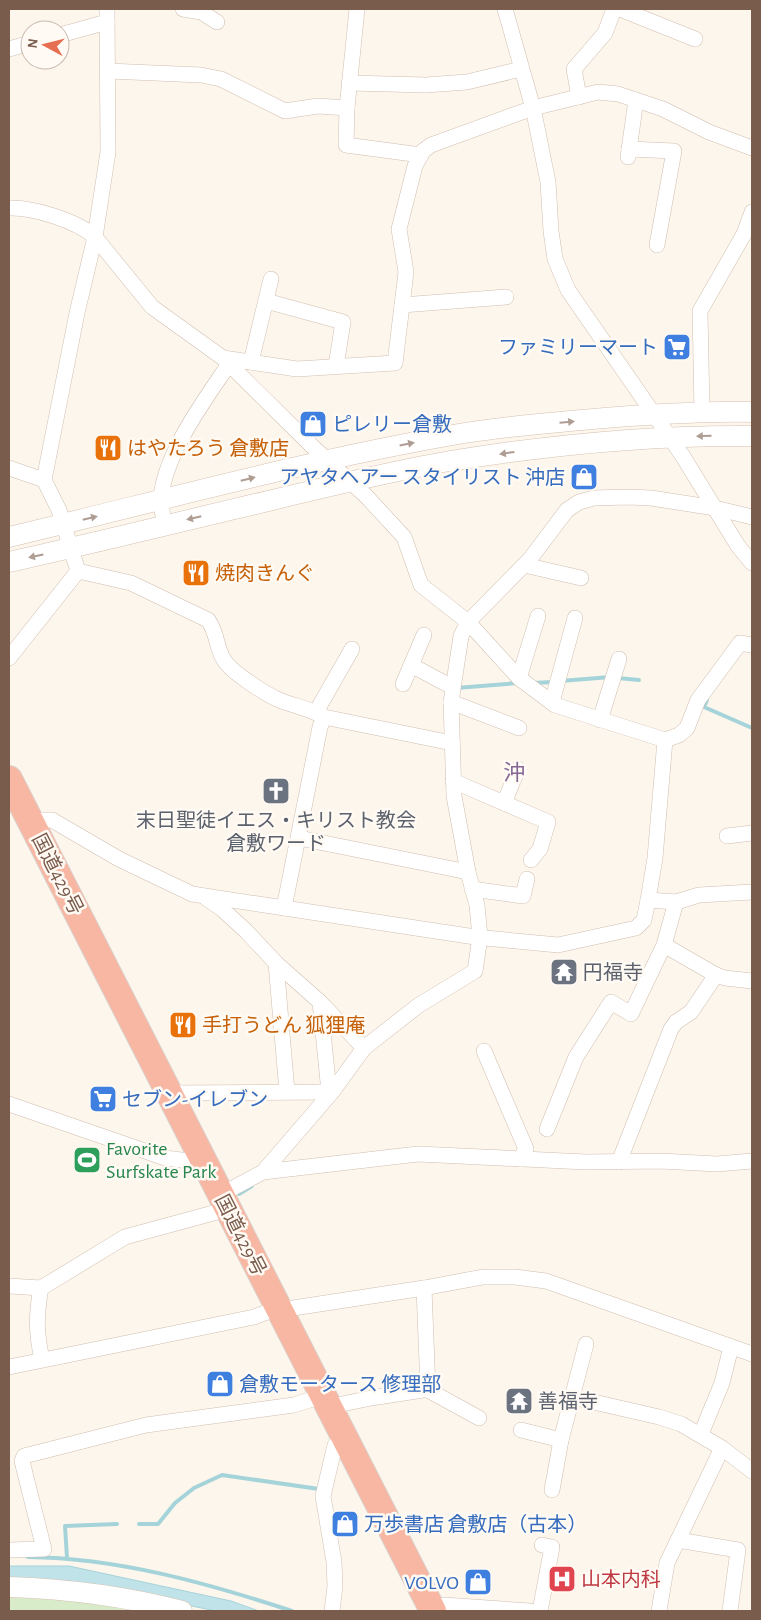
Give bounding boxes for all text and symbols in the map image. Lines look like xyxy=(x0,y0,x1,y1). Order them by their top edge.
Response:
north arrow xyxy=(20,20,70,70)
text: N xyxy=(26,38,41,49)
supermarket icon: ファミリーマート xyxy=(662,332,692,362)
place label: ファミリーマート xyxy=(498,338,658,358)
shop icon: ピレリー倉敷 xyxy=(298,409,328,439)
place label: ピレリー倉敷 xyxy=(332,413,452,435)
one-way arrow xyxy=(560,417,576,425)
one-way arrow xyxy=(695,432,711,440)
restaurant icon: はやたろう 倉敷店 xyxy=(93,433,123,463)
place label: はやたろう 倉敷店 xyxy=(127,437,289,459)
one-way arrow xyxy=(399,440,414,448)
one-way arrow xyxy=(499,450,515,458)
shop icon: アヤタヘアー スタイリスト 沖店 xyxy=(569,462,599,492)
place label: アヤタヘアー スタイリスト 沖店 xyxy=(280,467,565,488)
one-way arrow xyxy=(241,475,256,483)
one-way arrow xyxy=(83,514,98,522)
one-way arrow xyxy=(186,515,201,523)
one-way arrow xyxy=(28,552,43,560)
restaurant icon: 焼肉きんぐ xyxy=(181,558,211,588)
place label: 焼肉きんぐ xyxy=(215,562,315,584)
district label: 沖 xyxy=(503,761,525,784)
church icon: 末日聖徒イエス・キリスト教会 倉敷ワード xyxy=(261,776,291,806)
place label: 末日聖徒イエス・キリスト教会 倉敷ワード xyxy=(136,809,416,854)
street label: 国道429号 xyxy=(28,830,87,918)
temple icon: 円福寺 xyxy=(549,957,579,987)
place label: 円福寺 xyxy=(583,962,643,983)
restaurant icon: 手打うどん 狐狸庵 xyxy=(168,1010,198,1040)
place label: 手打うどん 狐狸庵 xyxy=(202,1015,365,1036)
supermarket icon: セブン-イレブン xyxy=(88,1084,118,1114)
place label: セブン-イレブン xyxy=(122,1088,268,1110)
place label: Favorite Surfskate Park xyxy=(106,1139,216,1182)
sports icon: Favorite Surfskate Park xyxy=(72,1145,102,1175)
street label: 国道429号 xyxy=(211,1191,270,1279)
shop icon: 倉敷モータース 修理部 xyxy=(205,1369,235,1399)
place label: 倉敷モータース 修理部 xyxy=(239,1373,441,1395)
temple icon: 善福寺 xyxy=(504,1386,534,1416)
place label: 善福寺 xyxy=(538,1391,598,1412)
shop icon: 万歩書店 倉敷店（古本） xyxy=(330,1509,360,1539)
place label: 万歩書店 倉敷店（古本） xyxy=(364,1513,587,1535)
hospital icon: 山本内科 xyxy=(547,1564,577,1594)
shop icon: VOLVO xyxy=(463,1567,493,1597)
place label: 山本内科 xyxy=(581,1569,661,1590)
place label: VOLVO xyxy=(404,1573,459,1593)

